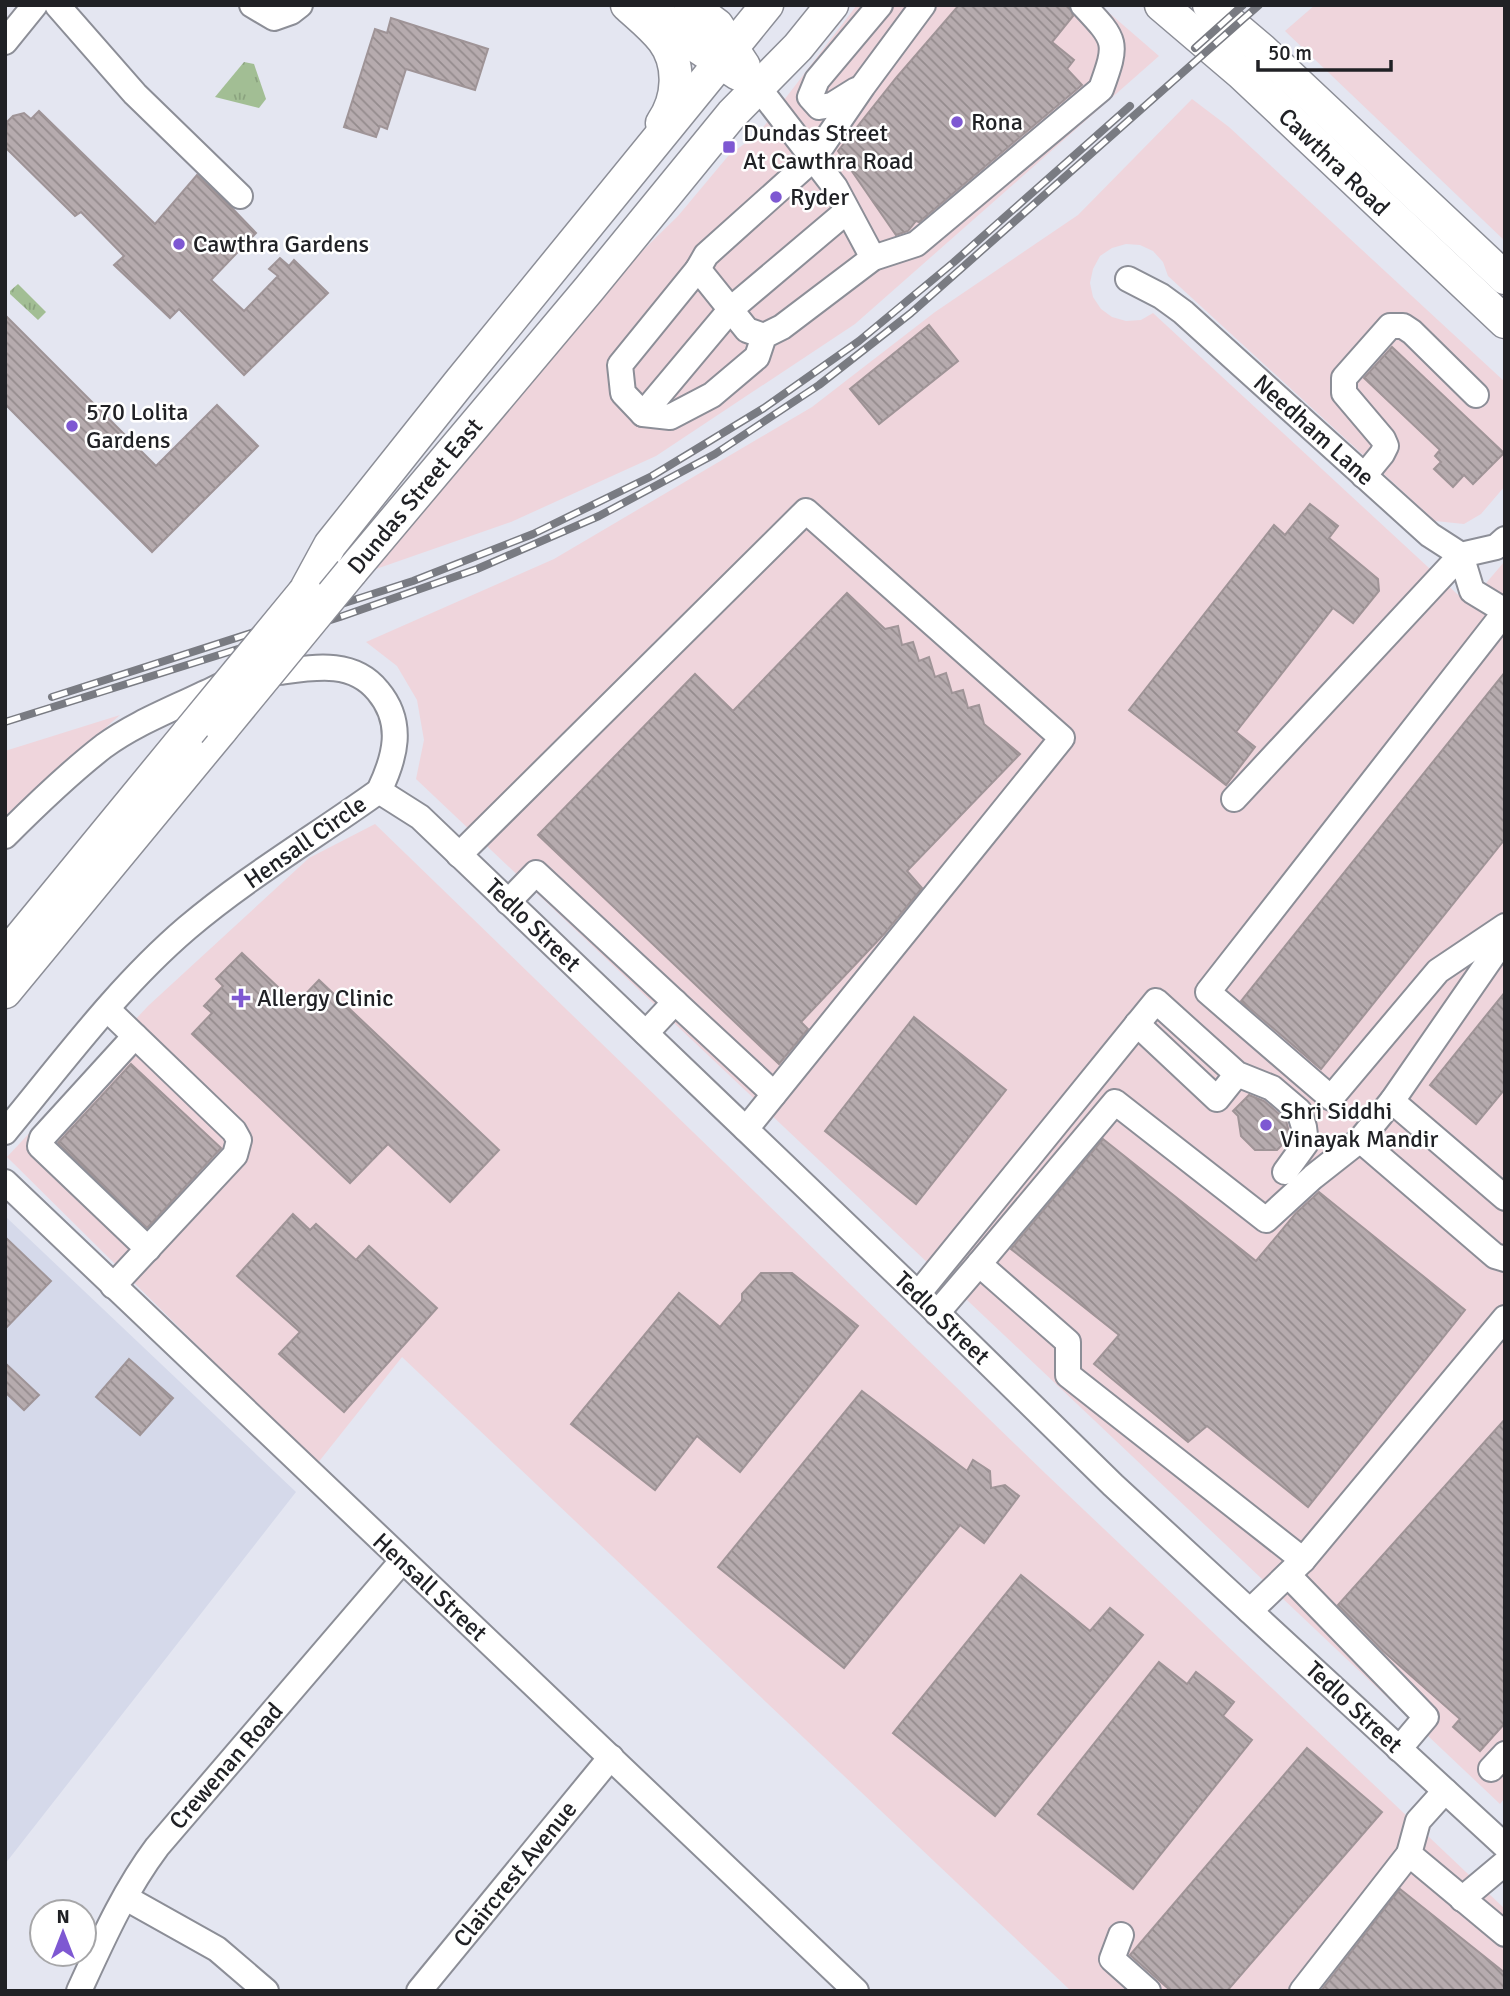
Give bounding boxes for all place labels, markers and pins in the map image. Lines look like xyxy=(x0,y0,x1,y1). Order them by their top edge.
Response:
place label: Rona xyxy=(971,107,1023,137)
marker: Rona xyxy=(949,114,965,130)
place label: Dundas Street At Cawthra Road xyxy=(743,118,914,176)
marker: Dundas Street At Cawthra Road xyxy=(721,139,737,155)
place label: Ryder xyxy=(790,182,849,212)
marker: Ryder xyxy=(768,189,784,205)
place label: Cawthra Gardens xyxy=(193,229,369,259)
marker: Cawthra Gardens xyxy=(171,236,187,252)
place label: 570 Lolita Gardens xyxy=(86,397,188,455)
marker: 570 Lolita Gardens xyxy=(64,418,80,434)
place label: Allergy Clinic xyxy=(257,983,394,1013)
marker: Allergy Clinic xyxy=(231,988,251,1008)
place label: Shri Siddhi Vinayak Mandir xyxy=(1280,1096,1438,1154)
marker: Shri Siddhi Vinayak Mandir xyxy=(1258,1117,1274,1133)

